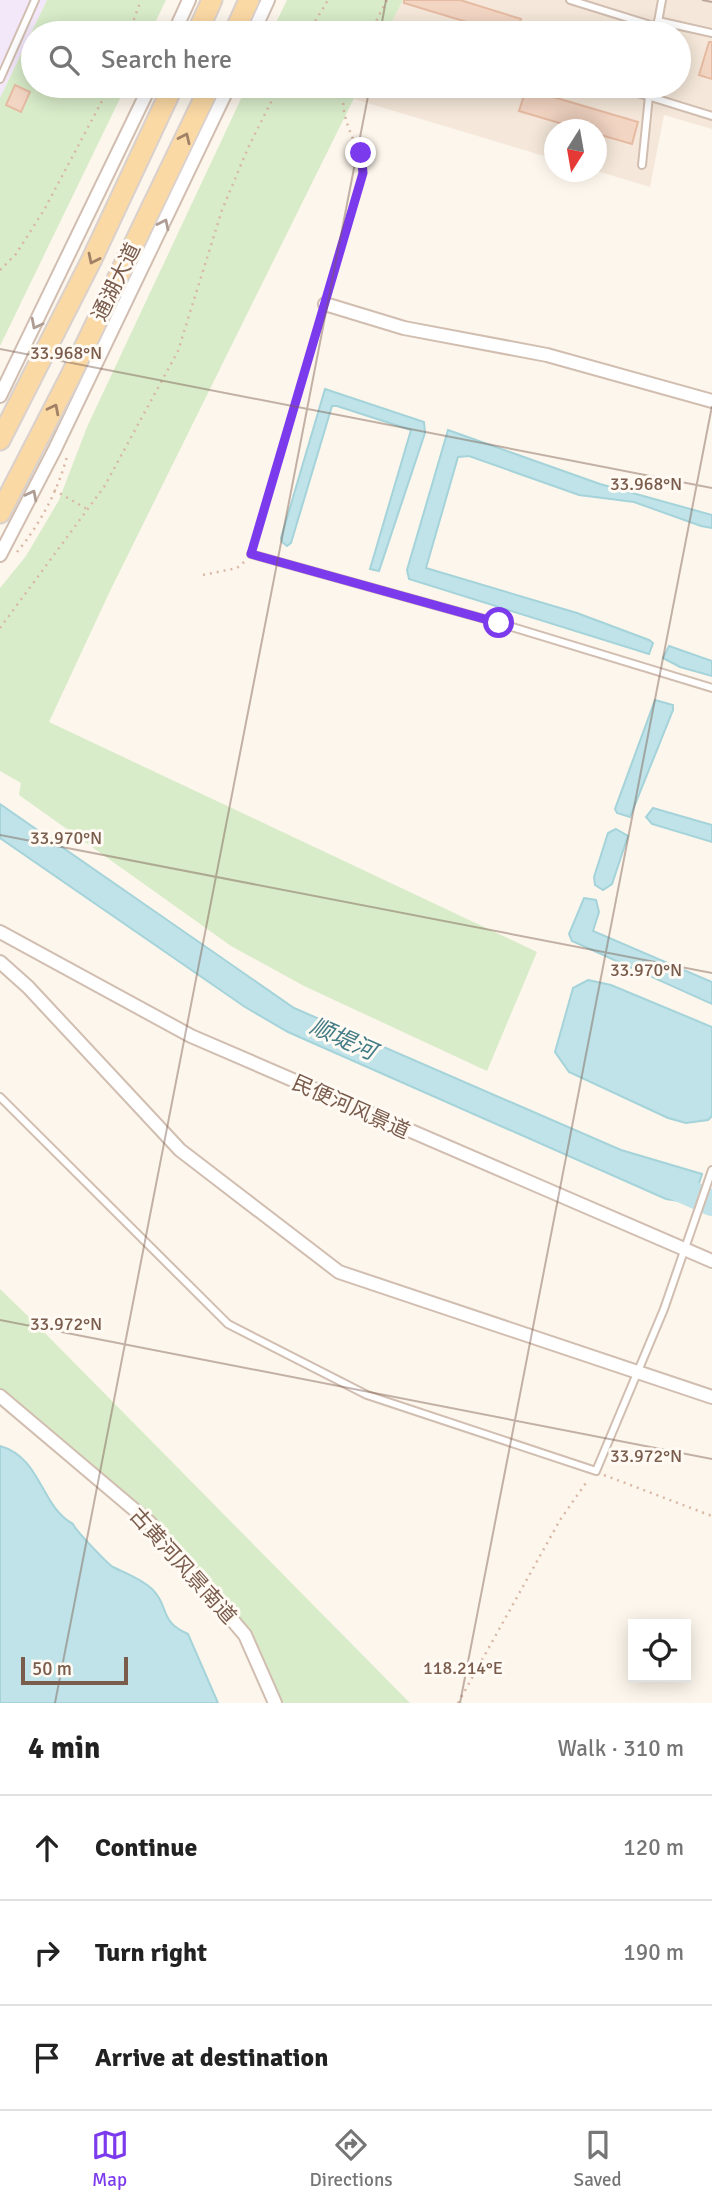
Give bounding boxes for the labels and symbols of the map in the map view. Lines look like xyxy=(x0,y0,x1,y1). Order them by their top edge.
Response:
north arrow xyxy=(544,119,607,182)
one-way arrow xyxy=(177,133,191,145)
route end xyxy=(345,137,376,168)
one-way arrow xyxy=(155,219,169,231)
street label: 通湖大道 xyxy=(86,239,146,325)
one-way arrow xyxy=(87,252,101,264)
one-way arrow xyxy=(31,317,45,329)
text: 33.968°N xyxy=(30,342,102,364)
one-way arrow xyxy=(45,404,59,416)
text: 33.968°N xyxy=(610,473,682,495)
one-way arrow xyxy=(24,490,38,502)
route start xyxy=(483,607,514,638)
text: 33.970°N xyxy=(30,827,102,849)
text: 33.970°N xyxy=(610,959,682,981)
water label: 顺堤河 xyxy=(306,1012,384,1068)
street label: 民便河风景道 xyxy=(288,1069,414,1145)
text: 33.972°N xyxy=(30,1313,102,1335)
text: 33.972°N xyxy=(610,1445,682,1467)
street label: 古黄河风景南道 xyxy=(124,1503,242,1629)
scale bar xyxy=(21,1654,128,1686)
text: 118.214°E xyxy=(423,1657,503,1679)

